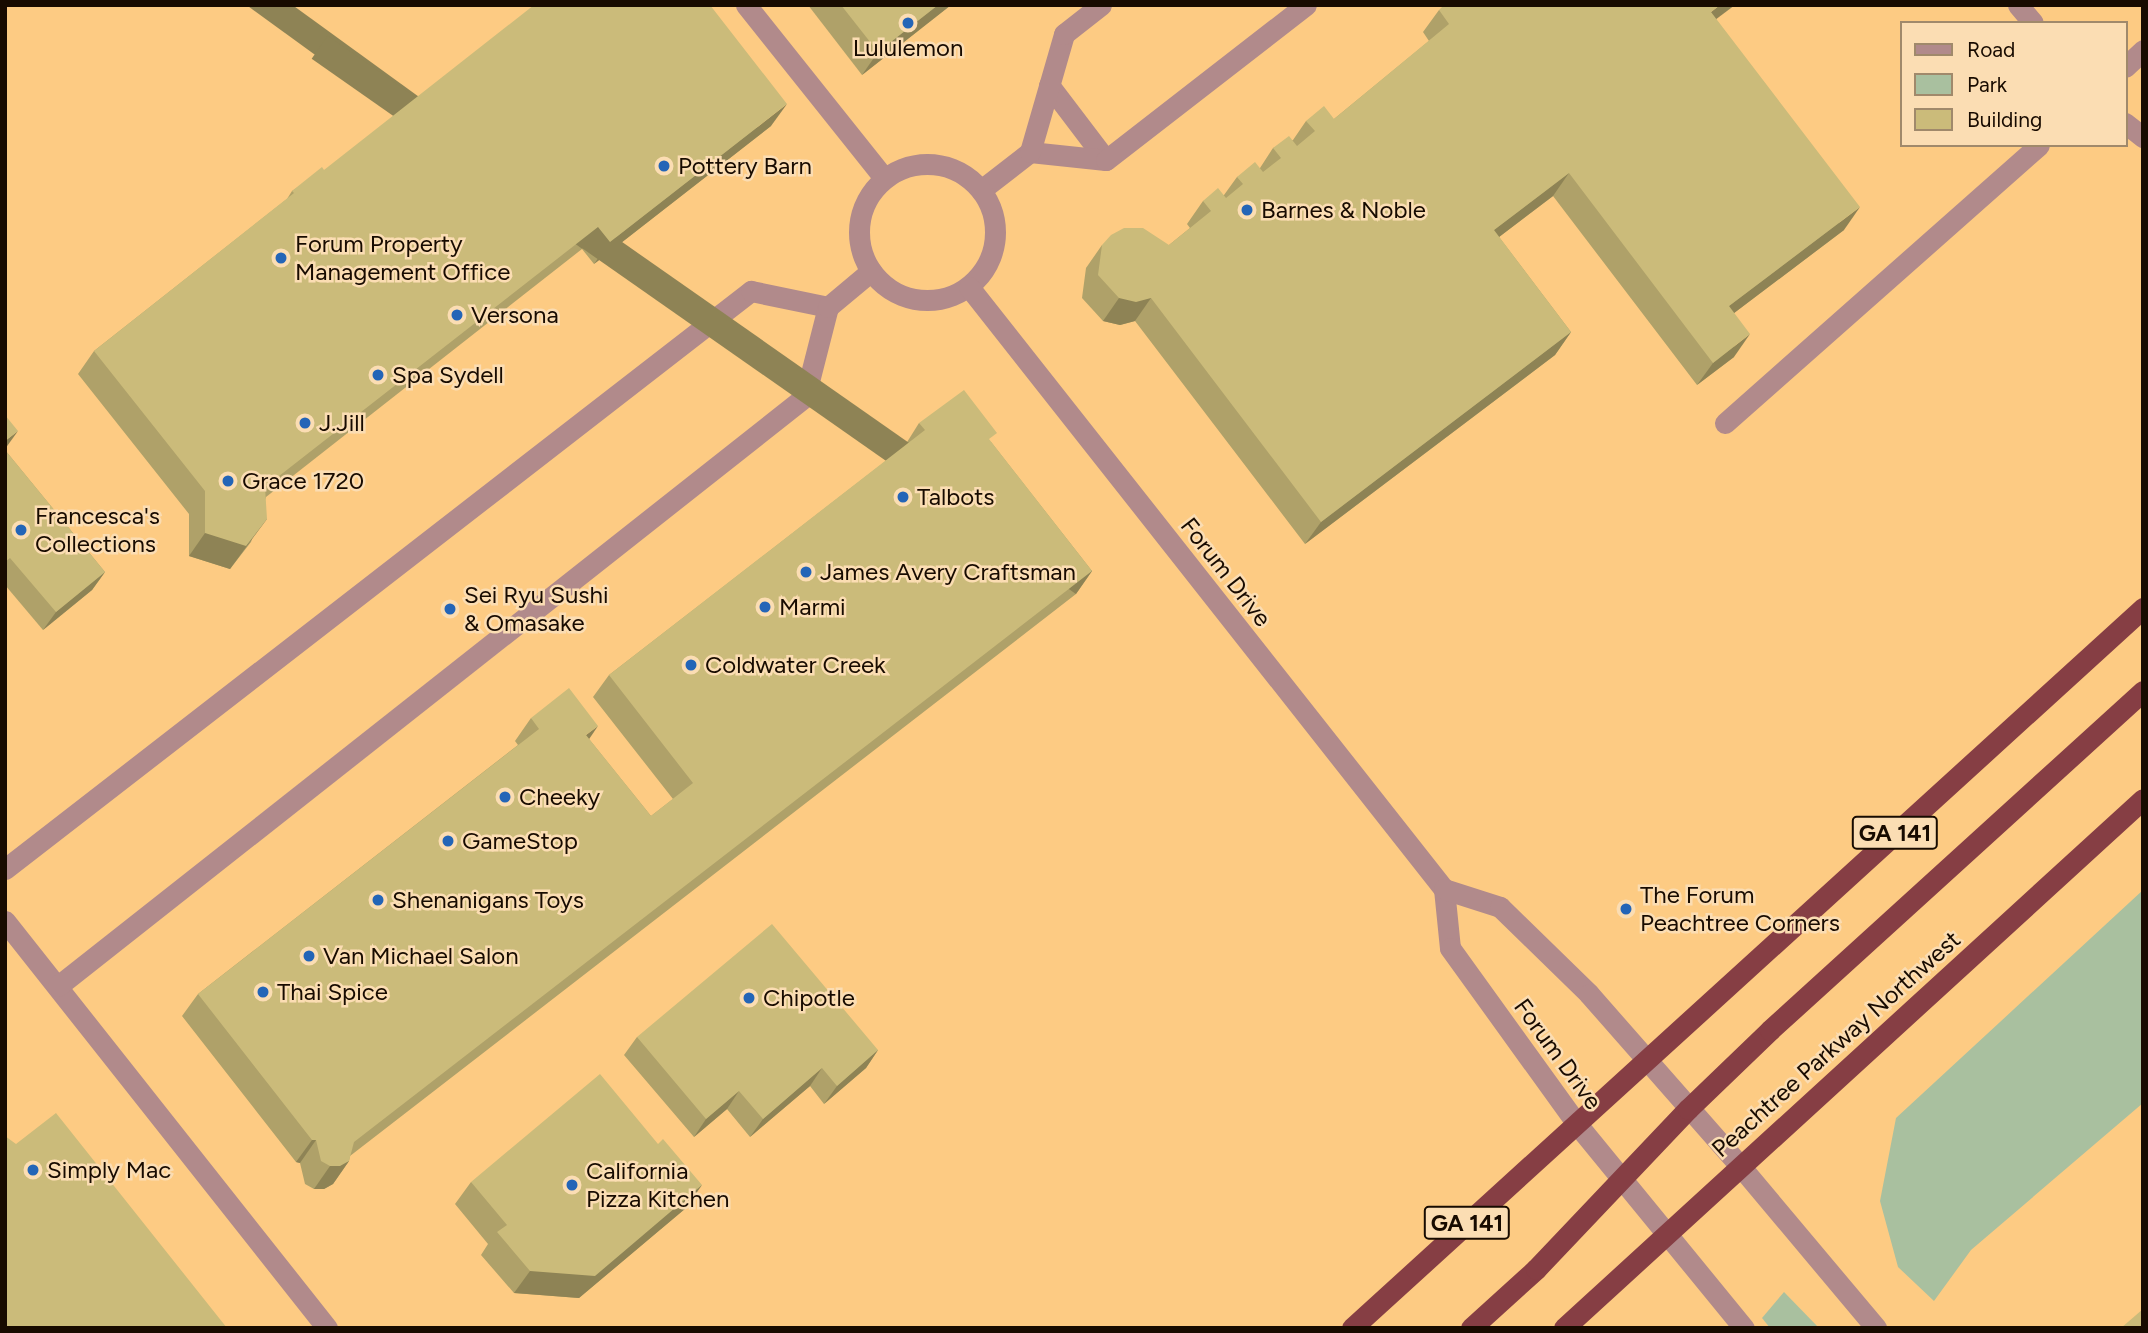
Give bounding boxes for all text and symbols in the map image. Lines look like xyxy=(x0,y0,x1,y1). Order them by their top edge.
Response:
marker: Lululemon xyxy=(900,15,916,31)
legend xyxy=(1899,21,2127,147)
place label: Lululemon xyxy=(853,34,963,62)
text: Road xyxy=(1967,37,2015,62)
text: Park xyxy=(1967,72,2007,97)
text: Building xyxy=(1967,107,2042,132)
place label: Pottery Barn xyxy=(678,152,812,180)
marker: Pottery Barn xyxy=(656,158,672,174)
place label: Barnes & Noble xyxy=(1261,196,1426,224)
marker: Barnes & Noble xyxy=(1239,202,1255,218)
place label: Forum Property Management Office xyxy=(295,230,510,286)
marker: Forum Property Management Office xyxy=(273,250,289,266)
place label: Versona xyxy=(471,301,559,329)
marker: Versona xyxy=(449,307,465,323)
place label: Spa Sydell xyxy=(392,361,504,389)
marker: Spa Sydell xyxy=(370,367,386,383)
place label: J.Jill xyxy=(319,409,365,437)
marker: J.Jill xyxy=(297,415,313,431)
place label: Grace 1720 xyxy=(242,467,364,495)
marker: Grace 1720 xyxy=(220,473,236,489)
place label: Talbots xyxy=(917,483,995,511)
marker: Talbots xyxy=(895,489,911,505)
place label: Francesca's Collections xyxy=(35,502,160,558)
street label: Forum Drive xyxy=(1175,512,1277,632)
marker: Francesca's Collections xyxy=(13,522,29,538)
place label: James Avery Craftsman xyxy=(820,558,1076,586)
marker: James Avery Craftsman xyxy=(798,564,814,580)
place label: Sei Ryu Sushi & Omasake xyxy=(464,581,608,637)
place label: Marmi xyxy=(779,593,846,621)
marker: Marmi xyxy=(757,599,773,615)
marker: Sei Ryu Sushi & Omasake xyxy=(442,601,458,617)
place label: Coldwater Creek xyxy=(705,651,886,679)
marker: Coldwater Creek xyxy=(683,657,699,673)
place label: Cheeky xyxy=(519,783,600,811)
marker: Cheeky xyxy=(497,789,513,805)
road number: GA 141 xyxy=(1851,814,1939,852)
place label: GameStop xyxy=(462,827,578,855)
marker: GameStop xyxy=(440,833,456,849)
place label: The Forum Peachtree Corners xyxy=(1640,881,1840,937)
place label: Shenanigans Toys xyxy=(392,886,584,914)
marker: Shenanigans Toys xyxy=(370,892,386,908)
marker: The Forum Peachtree Corners xyxy=(1618,901,1634,917)
street label: Peachtree Parkway Northwest xyxy=(1706,925,1966,1163)
place label: Van Michael Salon xyxy=(323,942,519,970)
marker: Van Michael Salon xyxy=(301,948,317,964)
place label: Thai Spice xyxy=(277,978,388,1006)
marker: Thai Spice xyxy=(255,984,271,1000)
place label: Chipotle xyxy=(763,984,855,1012)
marker: Chipotle xyxy=(741,990,757,1006)
street label: Forum Drive xyxy=(1508,993,1608,1115)
place label: Simply Mac xyxy=(47,1156,171,1184)
place label: California Pizza Kitchen xyxy=(586,1157,729,1213)
marker: Simply Mac xyxy=(25,1162,41,1178)
marker: California Pizza Kitchen xyxy=(564,1177,580,1193)
road number: GA 141 xyxy=(1423,1204,1511,1242)

